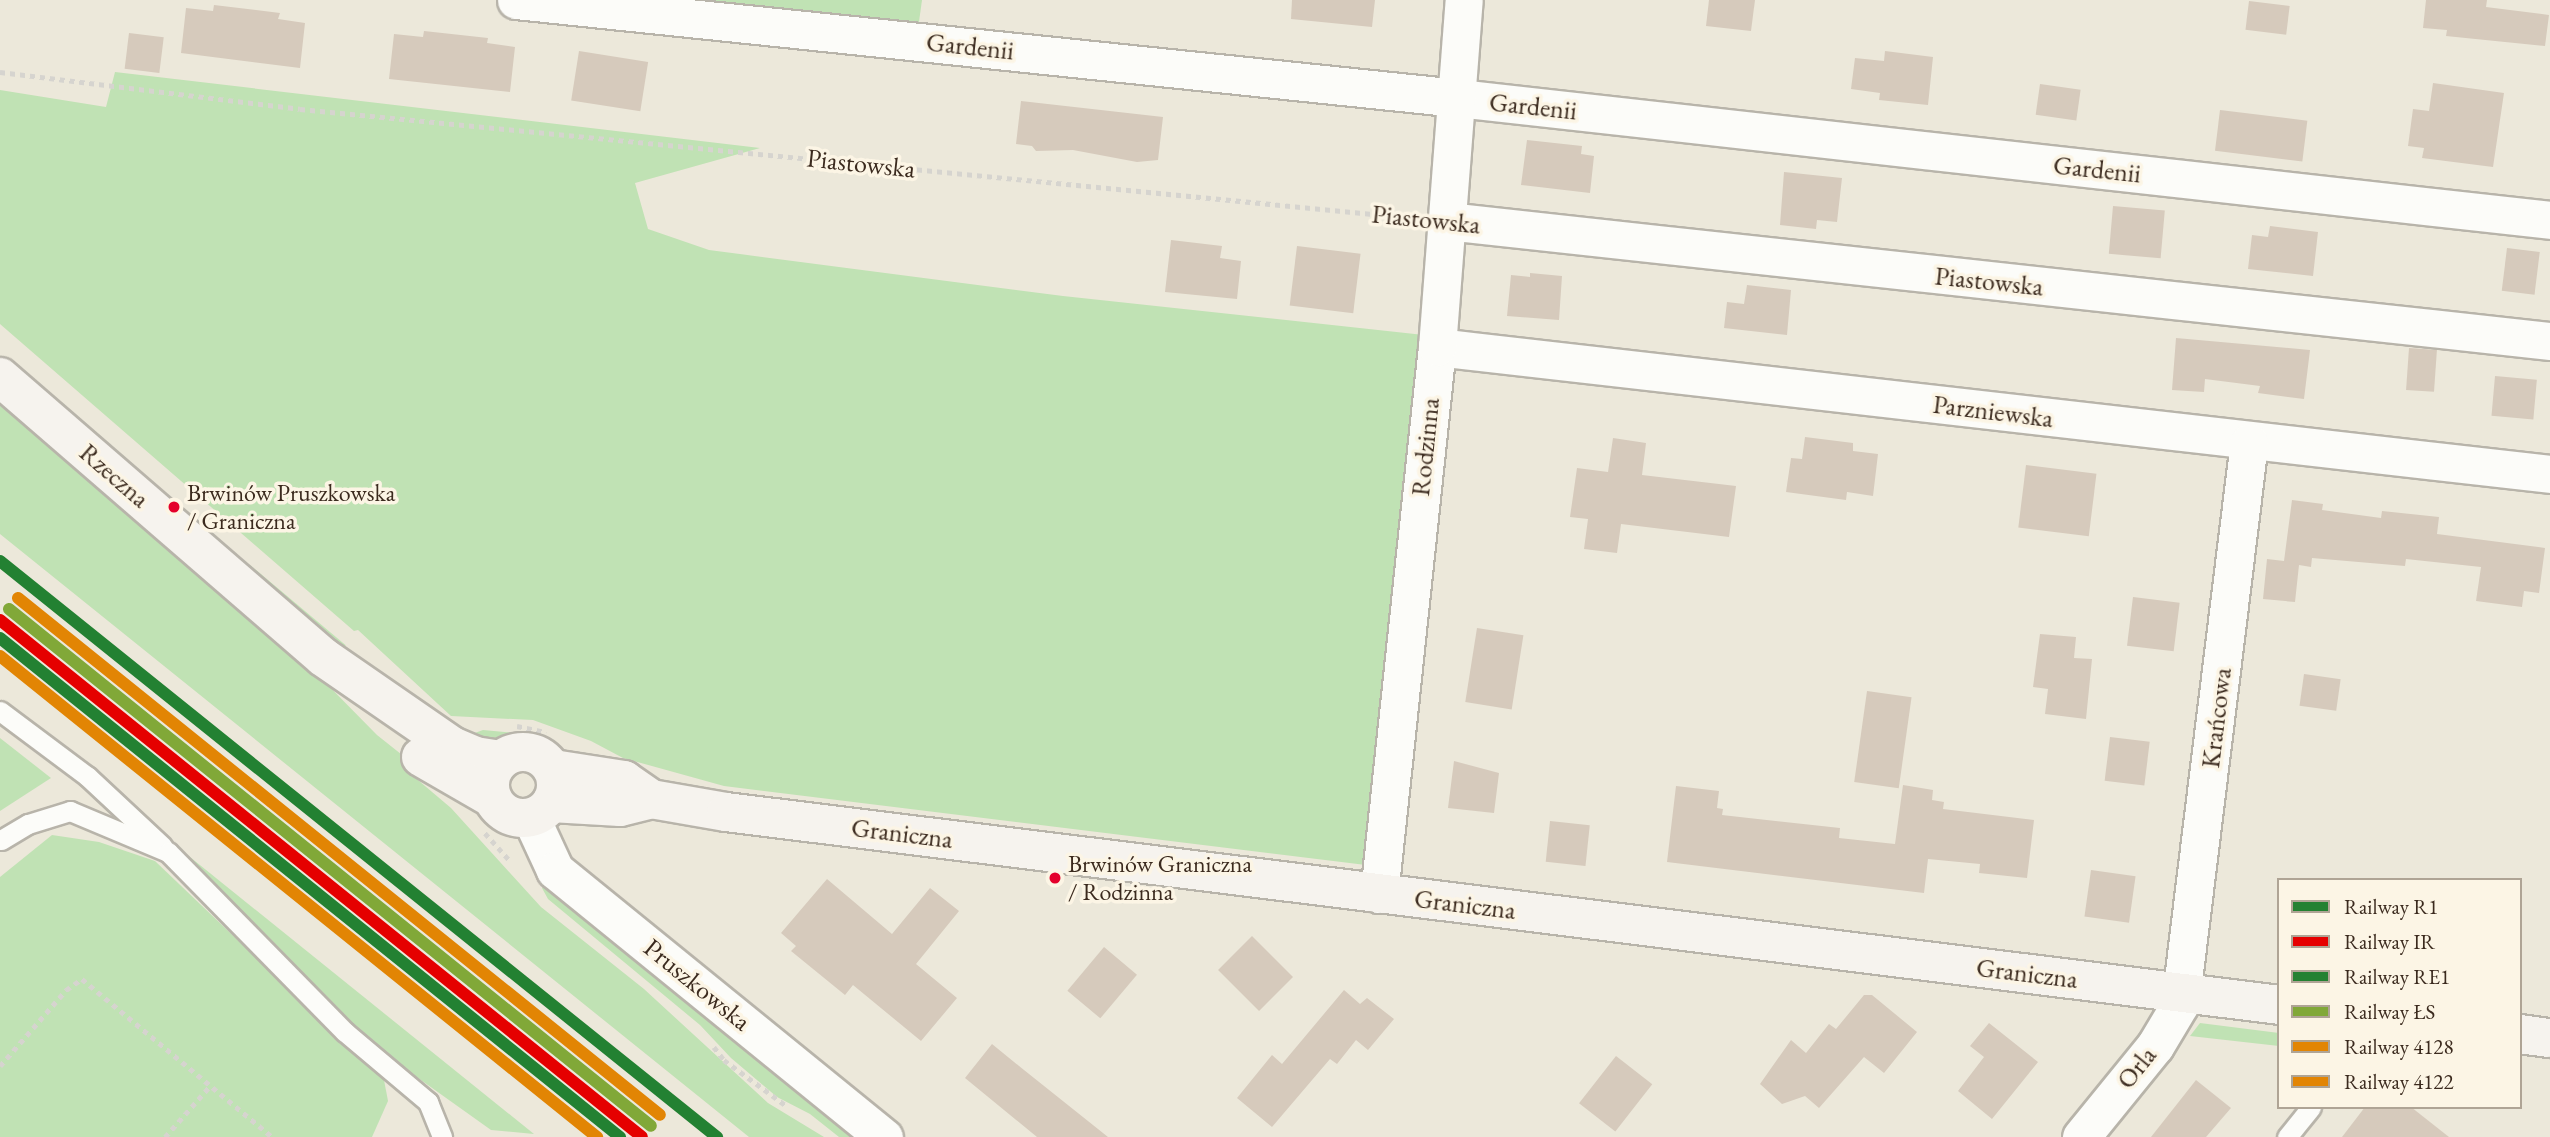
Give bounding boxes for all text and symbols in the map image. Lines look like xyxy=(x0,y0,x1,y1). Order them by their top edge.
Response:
street label: Gardenii xyxy=(925,27,1015,67)
street label: Gardenii xyxy=(1488,87,1578,127)
street label: Piastowska xyxy=(805,143,917,185)
street label: Gardenii xyxy=(2052,150,2142,190)
street label: Piastowska xyxy=(1370,199,1482,241)
street label: Piastowska xyxy=(1933,261,2045,303)
street label: Parzniewska xyxy=(1931,389,2055,435)
street label: Rodzinna xyxy=(1405,396,1447,498)
street label: Rzeczna xyxy=(73,437,155,515)
place label: Brwinów Pruszkowska / Graniczna xyxy=(187,479,395,535)
marker: Brwinów Pruszkowska / Graniczna xyxy=(167,500,181,514)
street label: Krańcowa xyxy=(2195,666,2239,770)
street label: Graniczna xyxy=(850,812,954,856)
place label: Brwinów Graniczna / Rodzinna xyxy=(1068,850,1252,906)
marker: Brwinów Graniczna / Rodzinna xyxy=(1048,871,1062,885)
legend xyxy=(2277,878,2522,1109)
street label: Graniczna xyxy=(1413,883,1517,927)
text: Railway R1 xyxy=(2344,893,2438,920)
text: Railway IR xyxy=(2344,928,2435,955)
street label: Pruszkowska xyxy=(637,932,757,1038)
street label: Graniczna xyxy=(1975,952,2079,996)
text: Railway RE1 xyxy=(2344,963,2450,990)
text: Railway ŁS xyxy=(2344,998,2435,1025)
text: Railway 4128 xyxy=(2344,1033,2454,1060)
street label: Orla xyxy=(2111,1041,2163,1095)
text: Railway 4122 xyxy=(2344,1068,2454,1095)

